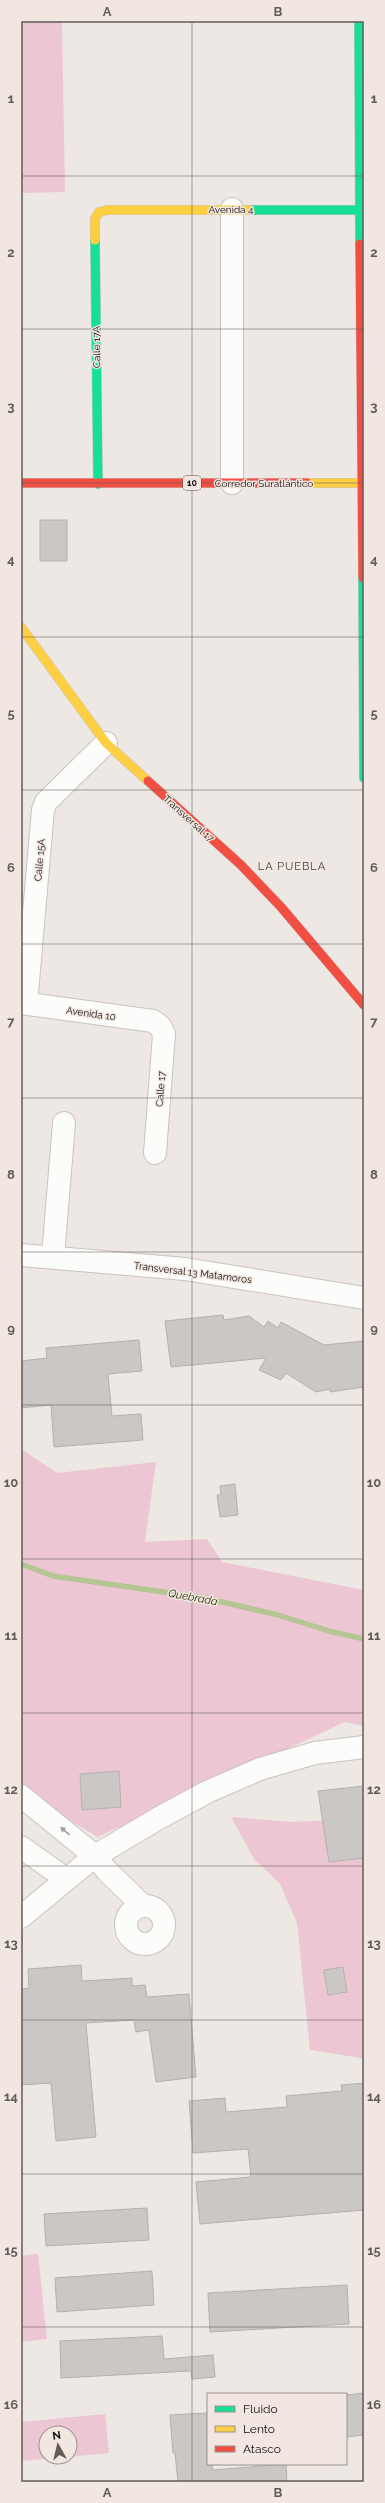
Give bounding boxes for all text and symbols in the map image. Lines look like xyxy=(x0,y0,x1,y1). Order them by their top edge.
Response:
text: A xyxy=(103,4,112,19)
text: B xyxy=(274,4,283,19)
text: 1 xyxy=(8,91,15,106)
text: 1 xyxy=(371,91,378,106)
street label: Avenida 4 xyxy=(208,204,254,215)
text: 2 xyxy=(7,245,15,260)
text: 2 xyxy=(370,245,378,260)
street label: Calle 17A xyxy=(91,326,102,368)
text: 3 xyxy=(7,399,15,414)
text: 3 xyxy=(370,399,378,414)
road number: 10 xyxy=(183,476,201,490)
street label: Corredor Suratlántico xyxy=(215,478,313,489)
text: 4 xyxy=(7,552,15,567)
text: 4 xyxy=(370,552,378,567)
text: 5 xyxy=(7,706,15,721)
text: 5 xyxy=(370,706,378,721)
street label: Transversal 17 xyxy=(161,793,217,844)
street label: Calle 15A xyxy=(32,838,47,882)
text: 6 xyxy=(7,860,15,875)
district label: LA PUEBLA xyxy=(258,860,326,873)
text: 6 xyxy=(370,860,378,875)
street label: Avenida 10 xyxy=(65,1005,116,1022)
text: 7 xyxy=(7,1014,15,1029)
text: 7 xyxy=(370,1014,378,1029)
street label: Calle 17 xyxy=(154,1070,167,1107)
text: 8 xyxy=(7,1167,15,1182)
text: 8 xyxy=(370,1167,378,1182)
street label: Transversal 13 Matamoros xyxy=(133,1260,253,1285)
text: 9 xyxy=(7,1321,15,1336)
text: 9 xyxy=(370,1321,378,1336)
text: 10 xyxy=(4,1475,18,1490)
text: 10 xyxy=(367,1475,381,1490)
water label: Quebrada xyxy=(167,1587,219,1608)
text: 11 xyxy=(5,1628,18,1643)
text: 11 xyxy=(368,1628,381,1643)
text: 12 xyxy=(4,1782,18,1797)
text: 12 xyxy=(367,1782,381,1797)
one-way arrow xyxy=(60,1827,71,1836)
text: 13 xyxy=(4,1936,18,1951)
text: 13 xyxy=(367,1936,381,1951)
text: 14 xyxy=(4,2089,18,2104)
text: 14 xyxy=(367,2089,381,2104)
text: 15 xyxy=(4,2243,18,2258)
text: 15 xyxy=(367,2243,381,2258)
legend xyxy=(207,2393,347,2465)
text: 16 xyxy=(4,2397,18,2412)
text: 16 xyxy=(367,2397,381,2412)
text: Fluido xyxy=(243,2402,278,2416)
text: Lento xyxy=(243,2422,275,2436)
north arrow xyxy=(38,2425,78,2465)
text: N xyxy=(52,2429,62,2443)
text: Atasco xyxy=(243,2442,281,2456)
text: A xyxy=(103,2485,112,2500)
text: B xyxy=(274,2485,283,2500)

